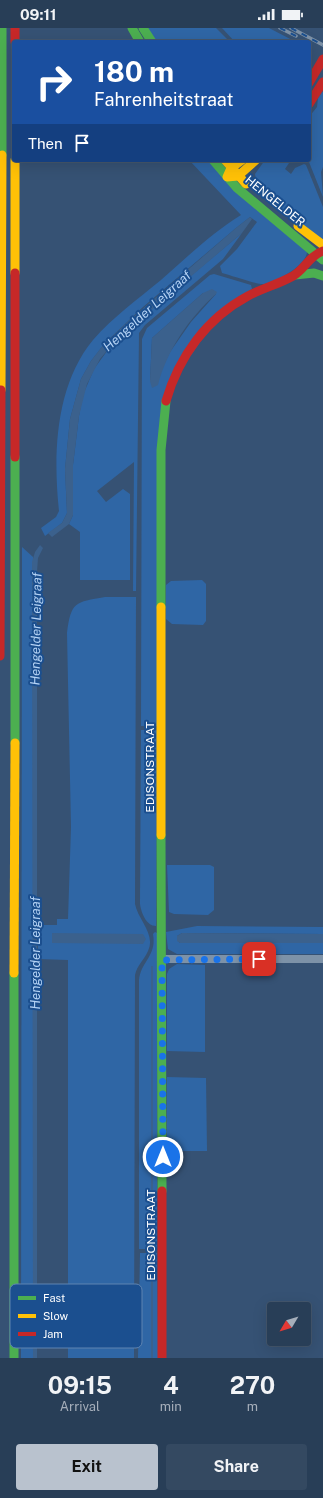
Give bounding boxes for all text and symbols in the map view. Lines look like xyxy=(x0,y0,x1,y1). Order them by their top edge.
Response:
text: 09:11 xyxy=(20,6,56,23)
text: 180 m xyxy=(94,55,174,88)
icon: right xyxy=(28,56,80,108)
text: Fahrenheitstraat xyxy=(94,89,233,110)
icon: arrive xyxy=(71,132,93,154)
text: Then xyxy=(28,135,63,152)
street label: HENGELDER xyxy=(242,173,308,229)
water label: Hengelder Leigraaf xyxy=(100,267,195,354)
water label: Hengelder Leigraaf xyxy=(28,571,45,686)
street label: EDISONSTRAAT xyxy=(143,721,157,813)
water label: Hengelder Leigraaf xyxy=(28,896,43,1009)
pin xyxy=(242,942,276,976)
icon: arrive xyxy=(248,948,270,970)
position arrow xyxy=(142,1136,184,1178)
street label: EDISONSTRAAT xyxy=(144,1189,158,1281)
legend xyxy=(10,1284,142,1348)
text: Fast xyxy=(43,1292,65,1304)
north arrow xyxy=(267,1302,311,1346)
map controls xyxy=(267,1302,311,1346)
text: Slow xyxy=(43,1310,69,1322)
text: Jam xyxy=(43,1328,63,1340)
text: 09:15 xyxy=(48,1371,112,1399)
text: 4 xyxy=(163,1371,179,1399)
text: 270 xyxy=(230,1371,275,1399)
text: Arrival xyxy=(60,1399,100,1414)
text: min xyxy=(160,1399,182,1414)
text: m xyxy=(247,1399,258,1414)
button: Exit xyxy=(16,1444,158,1490)
button: Share xyxy=(166,1444,307,1490)

